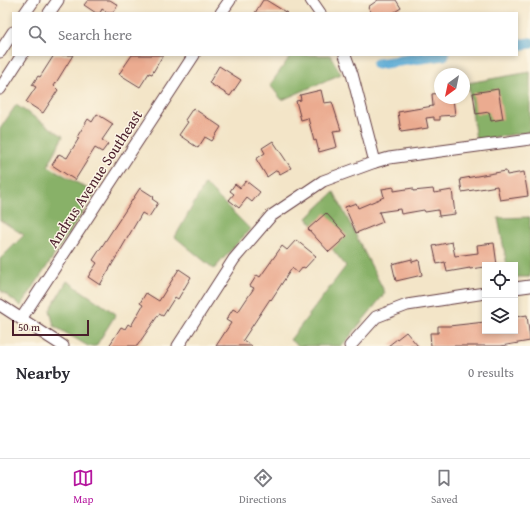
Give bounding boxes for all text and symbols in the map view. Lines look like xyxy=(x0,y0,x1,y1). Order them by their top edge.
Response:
search box xyxy=(12,12,518,56)
icon: search xyxy=(26,23,48,45)
text: Search here xyxy=(58,24,132,45)
north arrow xyxy=(434,68,470,104)
street label: Andrus Avenue Southeast xyxy=(42,105,148,252)
map controls xyxy=(482,262,518,334)
button: locate xyxy=(482,262,518,298)
button: layers xyxy=(482,298,518,334)
scale bar xyxy=(12,318,89,337)
text: 50 m xyxy=(18,319,40,335)
text: Nearby xyxy=(16,360,70,385)
text: 0 results xyxy=(468,363,514,382)
tab: Map xyxy=(72,467,94,507)
tab: Directions xyxy=(239,467,286,507)
tab: Saved xyxy=(431,467,458,507)

